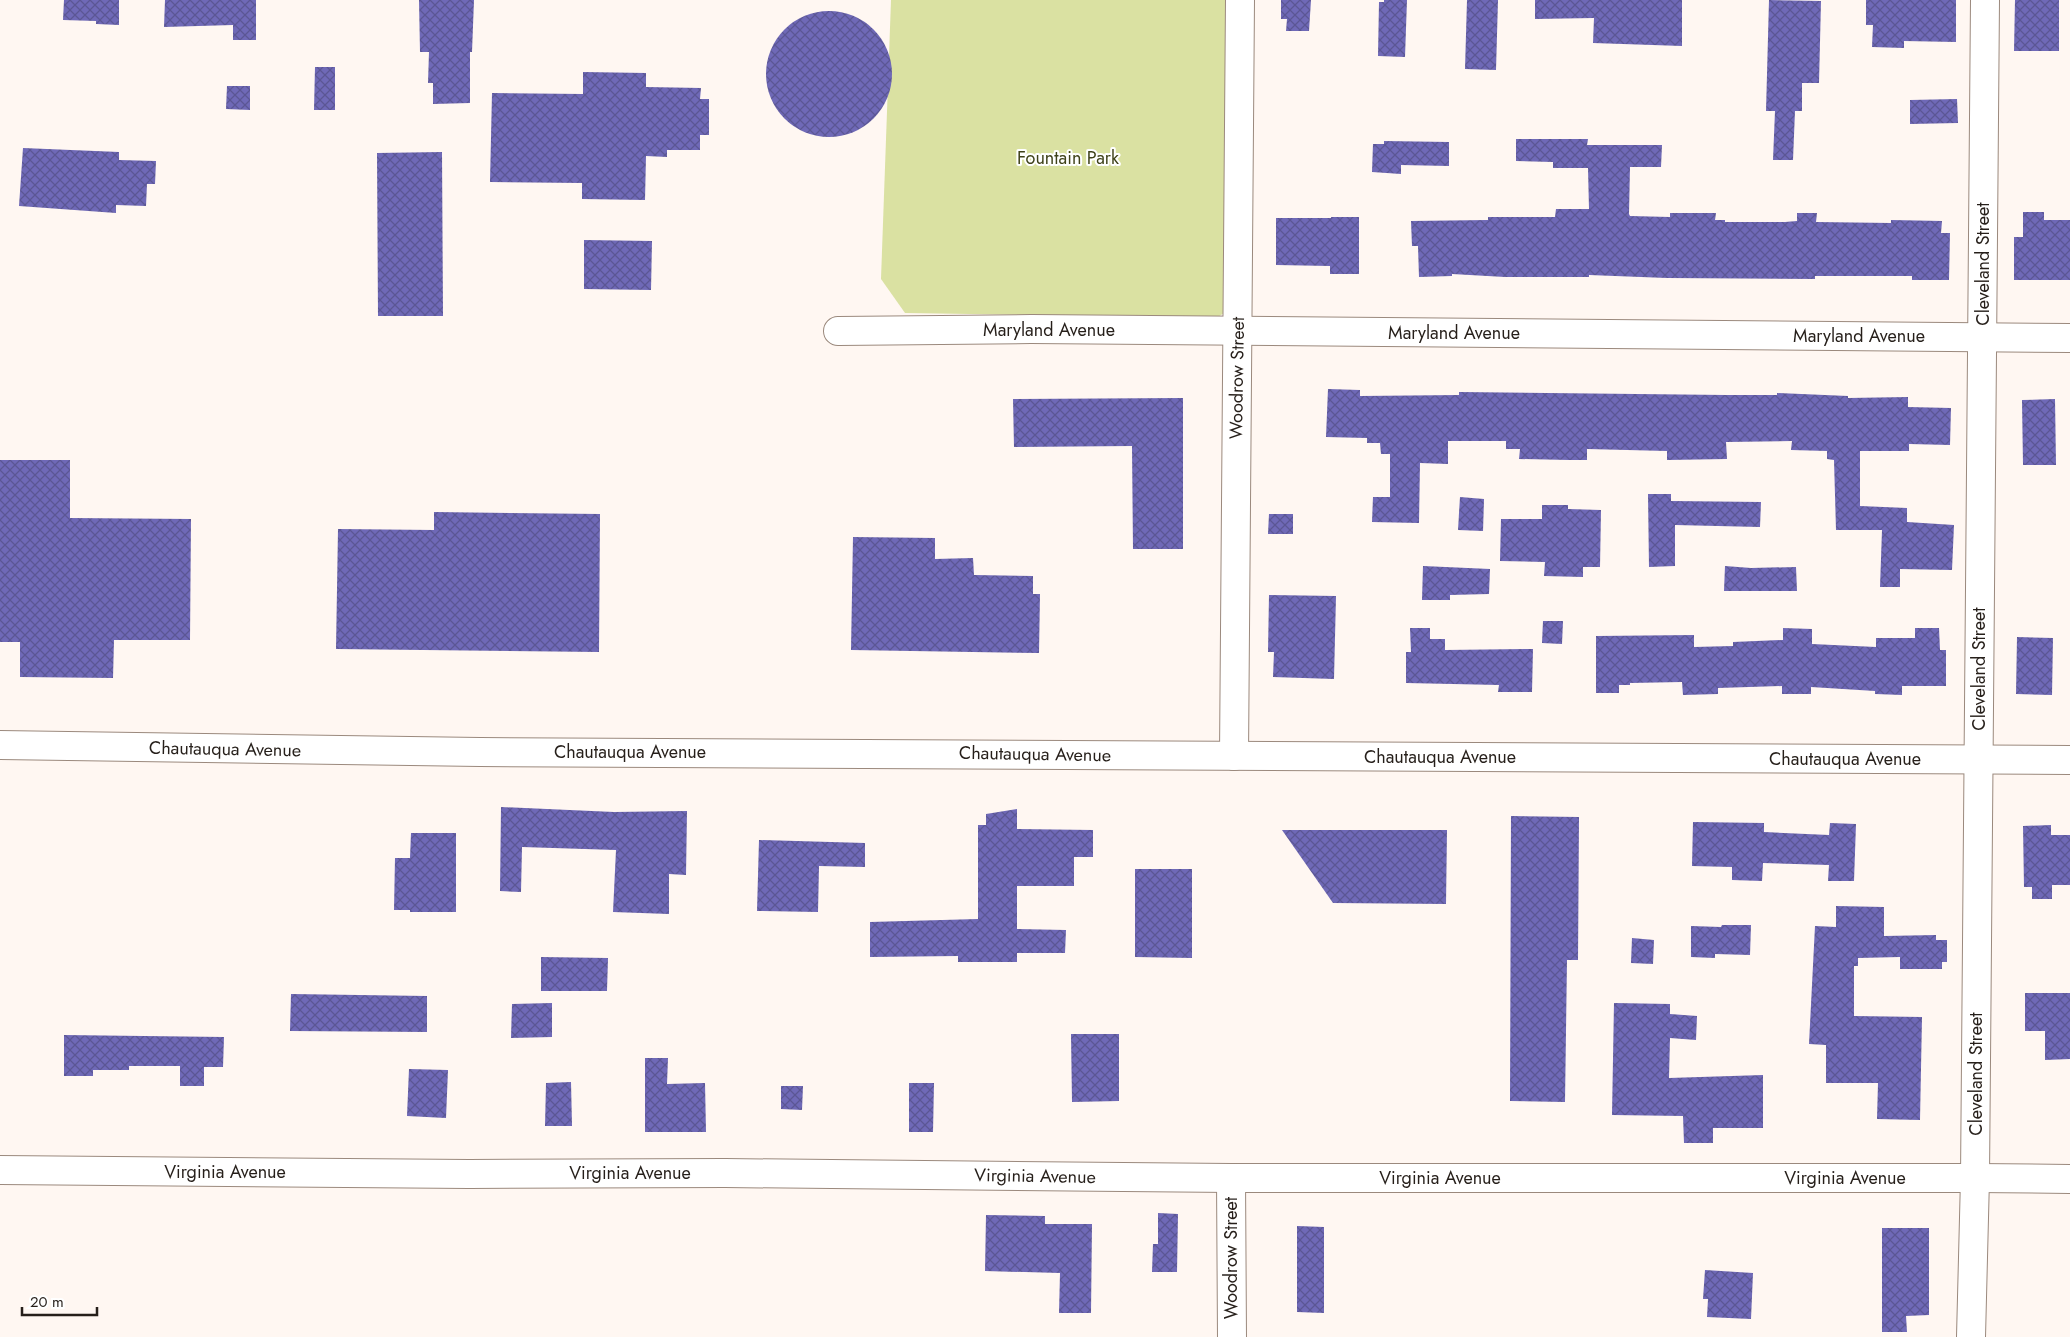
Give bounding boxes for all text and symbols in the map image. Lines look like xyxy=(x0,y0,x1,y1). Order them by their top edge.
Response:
park label: Fountain Park xyxy=(1017,145,1119,171)
street label: Cleveland Street xyxy=(1970,202,1996,326)
street label: Woodrow Street xyxy=(1223,316,1251,439)
street label: Maryland Avenue xyxy=(983,317,1115,343)
street label: Maryland Avenue xyxy=(1388,320,1520,346)
street label: Maryland Avenue xyxy=(1793,323,1925,349)
street label: Cleveland Street xyxy=(1966,607,1992,731)
street label: Chautauqua Avenue xyxy=(149,735,301,763)
street label: Chautauqua Avenue xyxy=(554,739,706,765)
street label: Chautauqua Avenue xyxy=(959,740,1111,768)
street label: Chautauqua Avenue xyxy=(1364,744,1516,770)
street label: Chautauqua Avenue xyxy=(1769,746,1921,772)
street label: Cleveland Street xyxy=(1963,1012,1989,1136)
street label: Virginia Avenue xyxy=(164,1159,286,1185)
street label: Virginia Avenue xyxy=(569,1160,691,1186)
street label: Virginia Avenue xyxy=(974,1162,1096,1190)
street label: Virginia Avenue xyxy=(1379,1165,1501,1191)
street label: Virginia Avenue xyxy=(1784,1165,1906,1191)
street label: Woodrow Street xyxy=(1218,1196,1244,1319)
scale bar xyxy=(22,1284,98,1316)
text: 20 m xyxy=(30,1291,64,1313)

